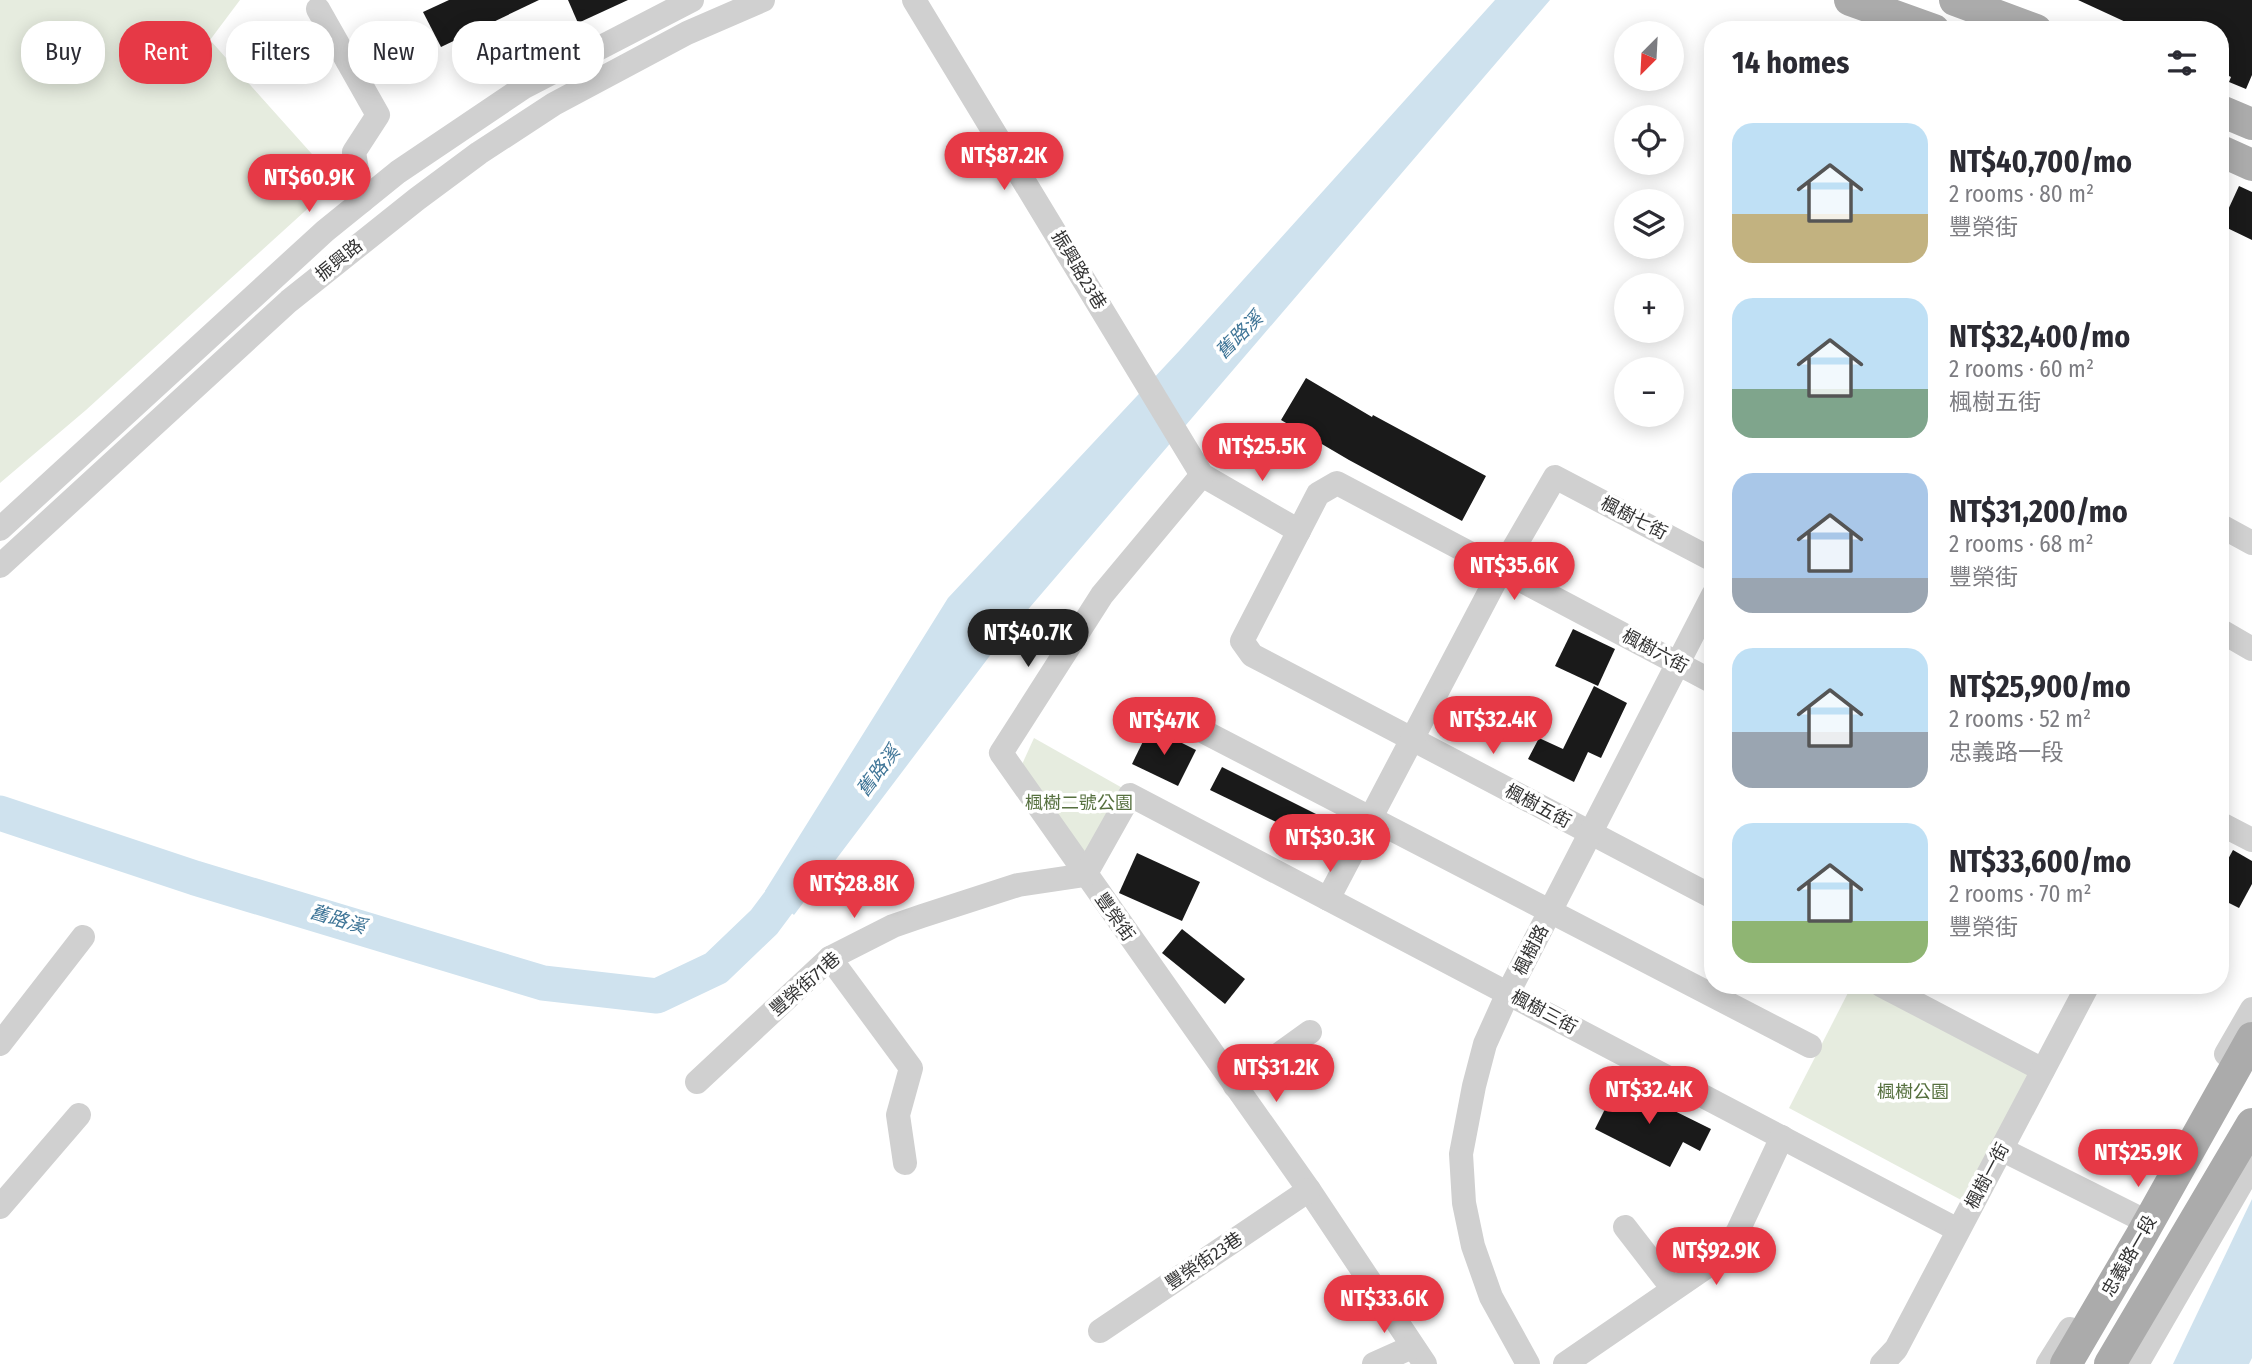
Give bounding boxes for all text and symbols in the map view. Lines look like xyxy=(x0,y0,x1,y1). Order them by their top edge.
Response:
chip: Buy xyxy=(21,21,105,84)
chip: Rent xyxy=(119,21,212,84)
chip: Filters xyxy=(226,21,334,84)
chip: New xyxy=(348,21,438,84)
chip: Apartment xyxy=(452,21,604,84)
north arrow xyxy=(1614,21,1684,91)
map controls xyxy=(1614,21,1684,427)
icon: filters xyxy=(2163,44,2201,82)
text: 14 homes xyxy=(1732,45,1849,81)
button: locate xyxy=(1614,105,1684,175)
pin: NT$87.2K xyxy=(932,132,1076,192)
text: NT$87.2K xyxy=(961,141,1047,169)
text: NT$40,700/mo xyxy=(1949,144,2132,180)
icon: home xyxy=(1788,151,1872,235)
pin: NT$60.9K xyxy=(237,154,381,214)
text: NT$60.9K xyxy=(264,163,354,191)
text: 2 rooms · 80 m² xyxy=(1949,180,2094,208)
button: layers xyxy=(1614,189,1684,259)
text: 豐榮街 xyxy=(1949,213,2018,241)
street label: 振興路23巷 xyxy=(1047,227,1111,313)
street label: 振興路 xyxy=(311,234,367,286)
button: + xyxy=(1614,273,1684,343)
water label: 舊路溪 xyxy=(1211,305,1269,363)
text: NT$32,400/mo xyxy=(1949,319,2130,355)
icon: home xyxy=(1788,326,1872,410)
text: 2 rooms · 60 m² xyxy=(1949,355,2094,383)
button: − xyxy=(1614,357,1684,427)
text: 楓樹五街 xyxy=(1949,388,2041,416)
pin: NT$25.5K xyxy=(1190,424,1334,483)
text: NT$25.5K xyxy=(1218,432,1306,460)
street label: 楓樹七街 xyxy=(1597,492,1671,544)
text: NT$31,200/mo xyxy=(1949,494,2128,530)
icon: home xyxy=(1788,501,1872,585)
text: 2 rooms · 68 m² xyxy=(1949,530,2094,558)
pin: NT$35.6K xyxy=(1442,542,1586,602)
text: NT$35.6K xyxy=(1470,551,1558,579)
text: 豐榮街 xyxy=(1949,563,2018,591)
pin: NT$40.7K xyxy=(956,610,1100,669)
text: NT$40.7K xyxy=(984,618,1072,646)
street label: 楓樹六街 xyxy=(1618,624,1692,678)
text: NT$25,900/mo xyxy=(1949,669,2131,705)
icon: home xyxy=(1788,676,1872,760)
pin: NT$32.4K xyxy=(1421,696,1565,756)
pin: NT$47K xyxy=(1107,698,1221,757)
text: NT$32.4K xyxy=(1449,705,1537,733)
text: 2 rooms · 52 m² xyxy=(1949,705,2091,733)
text: NT$47K xyxy=(1129,706,1199,734)
text: 忠義路一段 xyxy=(1949,738,2064,766)
water label: 舊路溪 xyxy=(852,739,906,801)
street label: 楓樹五街 xyxy=(1501,779,1575,833)
park label: 楓樹二號公園 xyxy=(1025,792,1133,814)
pin: NT$30.3K xyxy=(1258,814,1402,874)
text: NT$30.3K xyxy=(1285,823,1375,851)
text: NT$33,600/mo xyxy=(1949,844,2131,880)
icon: home xyxy=(1788,851,1872,935)
pin: NT$28.8K xyxy=(782,860,926,920)
text: NT$28.8K xyxy=(809,869,899,897)
text: 2 rooms · 70 m² xyxy=(1949,880,2092,908)
street label: 豐榮街 xyxy=(1091,889,1139,945)
water label: 舊路溪 xyxy=(307,900,371,939)
text: 豐榮街 xyxy=(1949,913,2018,941)
street label: 楓樹路 xyxy=(1509,921,1553,979)
street label: 豐榮街71巷 xyxy=(765,947,845,1021)
street label: 楓樹三街 xyxy=(1507,985,1581,1039)
pin: NT$31.2K xyxy=(1204,1044,1348,1104)
text: NT$31.2K xyxy=(1233,1053,1319,1081)
pin: NT$32.4K xyxy=(1577,1066,1721,1126)
text: NT$32.4K xyxy=(1605,1075,1693,1103)
park label: 楓樹公園 xyxy=(1877,1081,1949,1103)
pin: NT$25.9K xyxy=(2066,1130,2210,1189)
text: NT$25.9K xyxy=(2094,1138,2182,1166)
street label: 楓樹一街 xyxy=(1960,1139,2014,1213)
street label: 忠義路一段 xyxy=(2097,1212,2161,1300)
street label: 豐榮街23巷 xyxy=(1161,1227,1247,1295)
pin: NT$92.9K xyxy=(1644,1228,1788,1287)
text: NT$92.9K xyxy=(1672,1236,1760,1264)
pin: NT$33.6K xyxy=(1312,1276,1456,1335)
text: NT$33.6K xyxy=(1340,1284,1428,1312)

